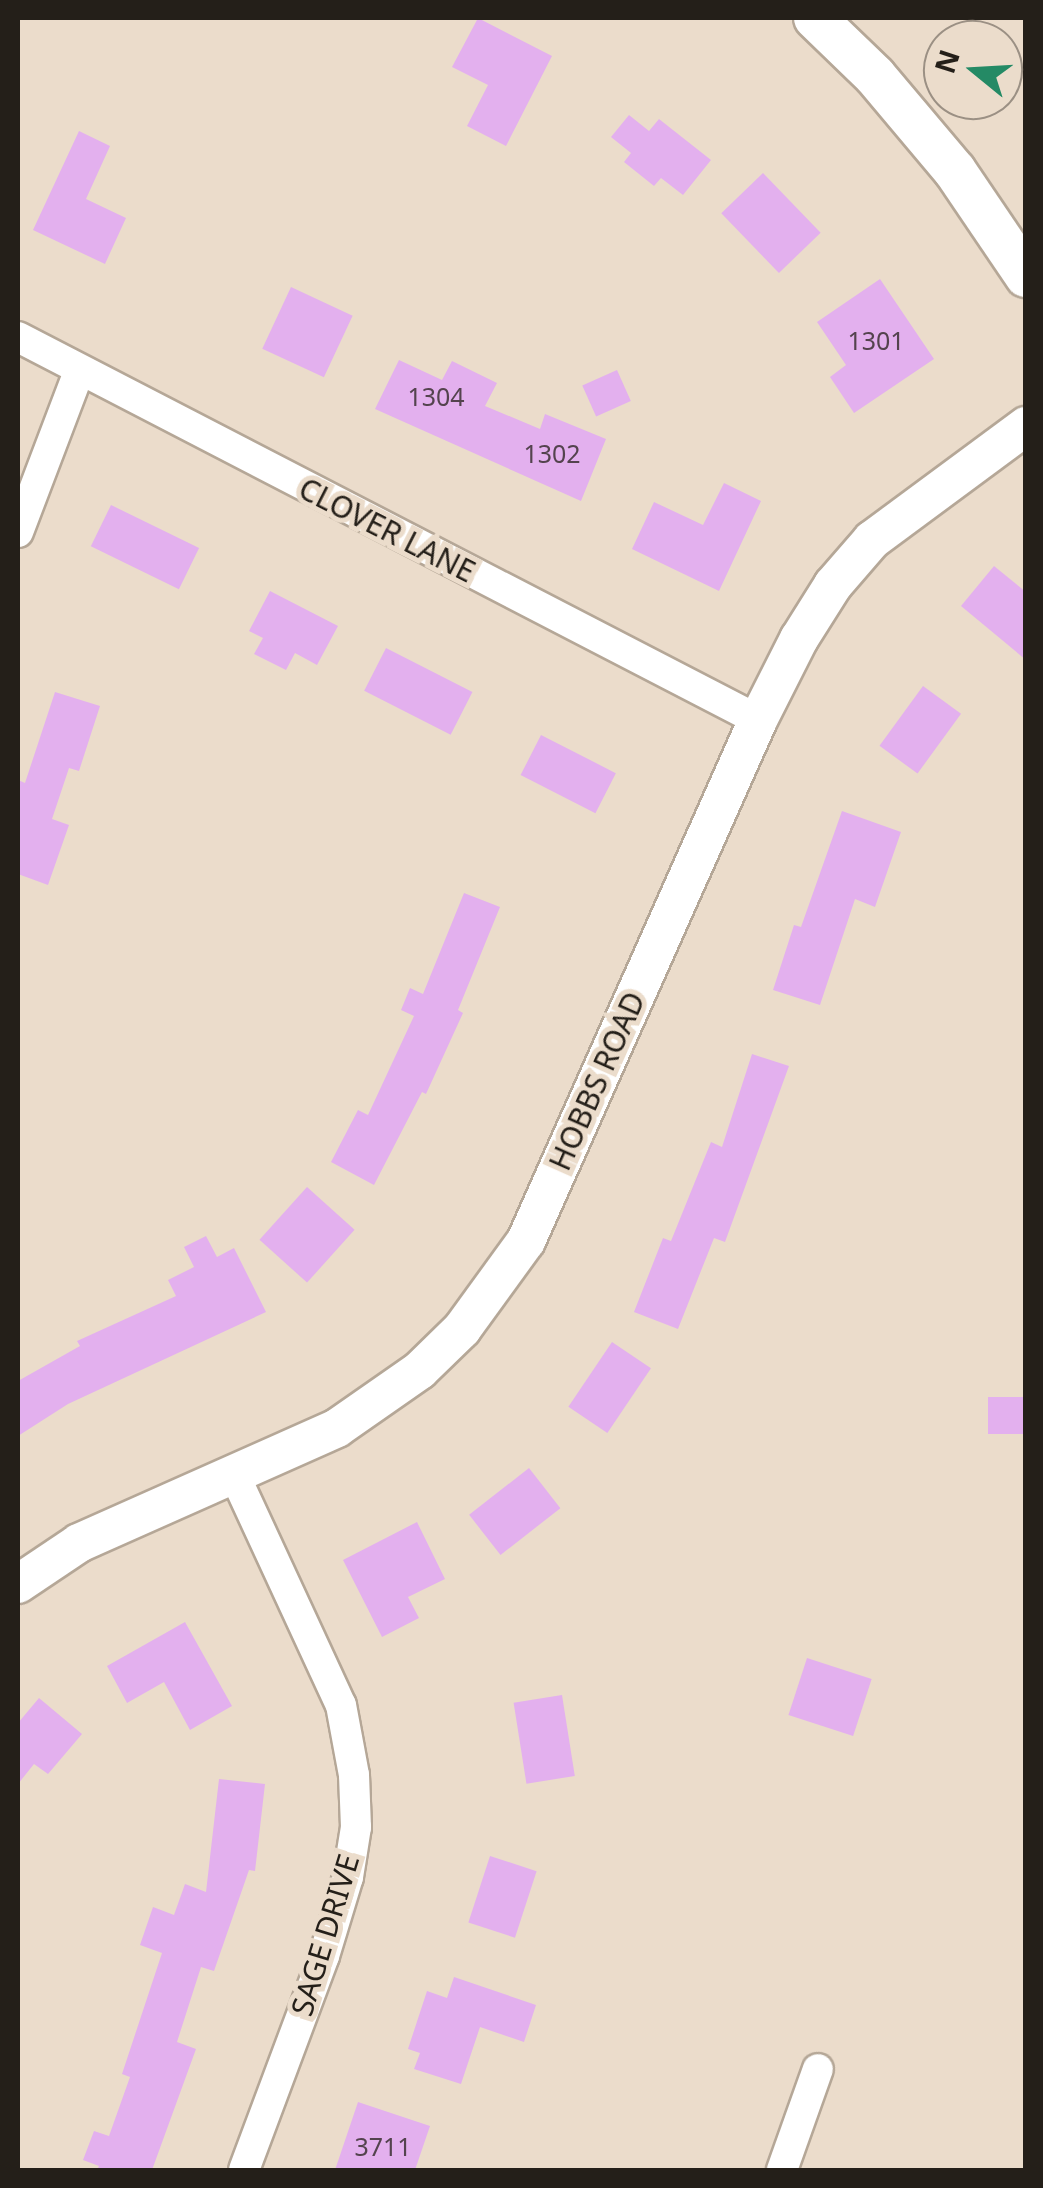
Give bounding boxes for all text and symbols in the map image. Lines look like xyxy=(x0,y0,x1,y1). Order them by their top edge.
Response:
north arrow xyxy=(923,20,1023,120)
text: N xyxy=(925,45,968,78)
house number: 1301 xyxy=(847,325,905,355)
house number: 1304 xyxy=(407,381,465,411)
house number: 1302 xyxy=(523,438,581,468)
street label: CLOVER LANE xyxy=(293,470,481,590)
street label: HOBBS ROAD xyxy=(542,986,652,1176)
street label: SAGE DRIVE xyxy=(283,1850,367,2020)
house number: 3711 xyxy=(354,2131,412,2161)

